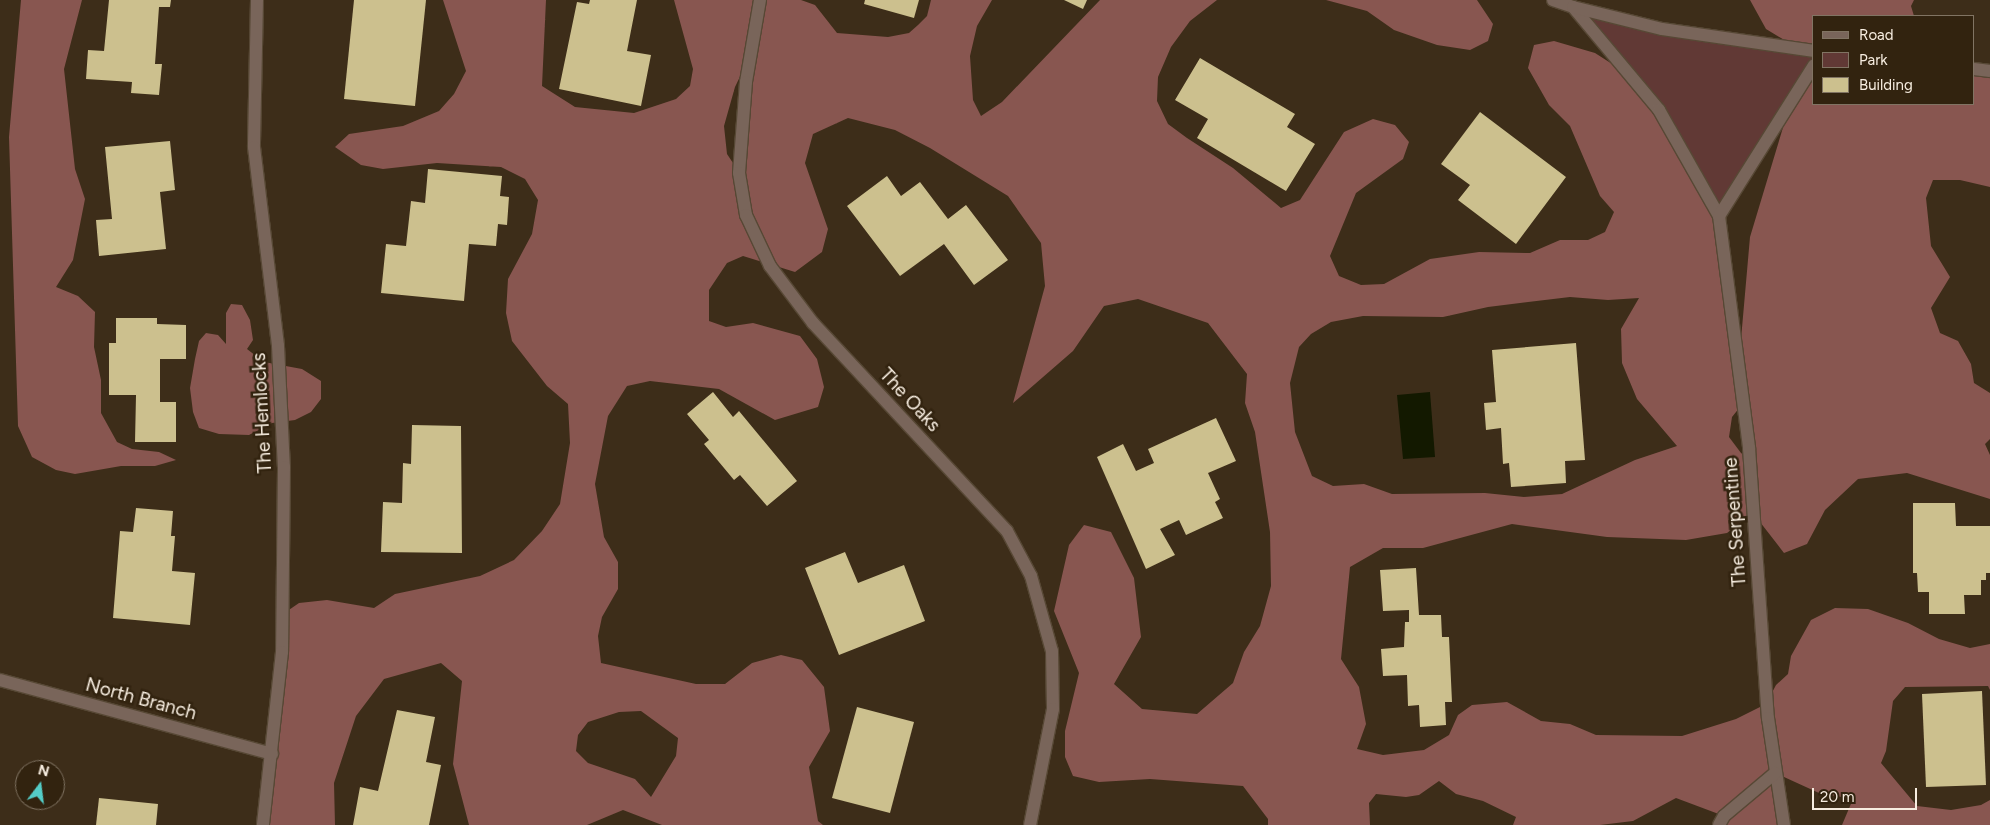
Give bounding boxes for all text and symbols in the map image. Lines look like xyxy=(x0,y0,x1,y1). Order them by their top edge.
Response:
legend xyxy=(1812,15,1975,105)
text: Road xyxy=(1859,26,1894,44)
text: Park xyxy=(1859,51,1888,69)
text: Building xyxy=(1859,76,1913,94)
street label: The Hemlocks xyxy=(247,352,277,474)
street label: The Oaks xyxy=(875,363,945,437)
street label: The Serpentine xyxy=(1719,457,1751,587)
street label: North Branch xyxy=(83,673,199,725)
north arrow xyxy=(15,760,65,810)
text: N xyxy=(36,761,51,781)
scale bar xyxy=(1815,778,1920,810)
text: 20 m xyxy=(1820,788,1854,806)

